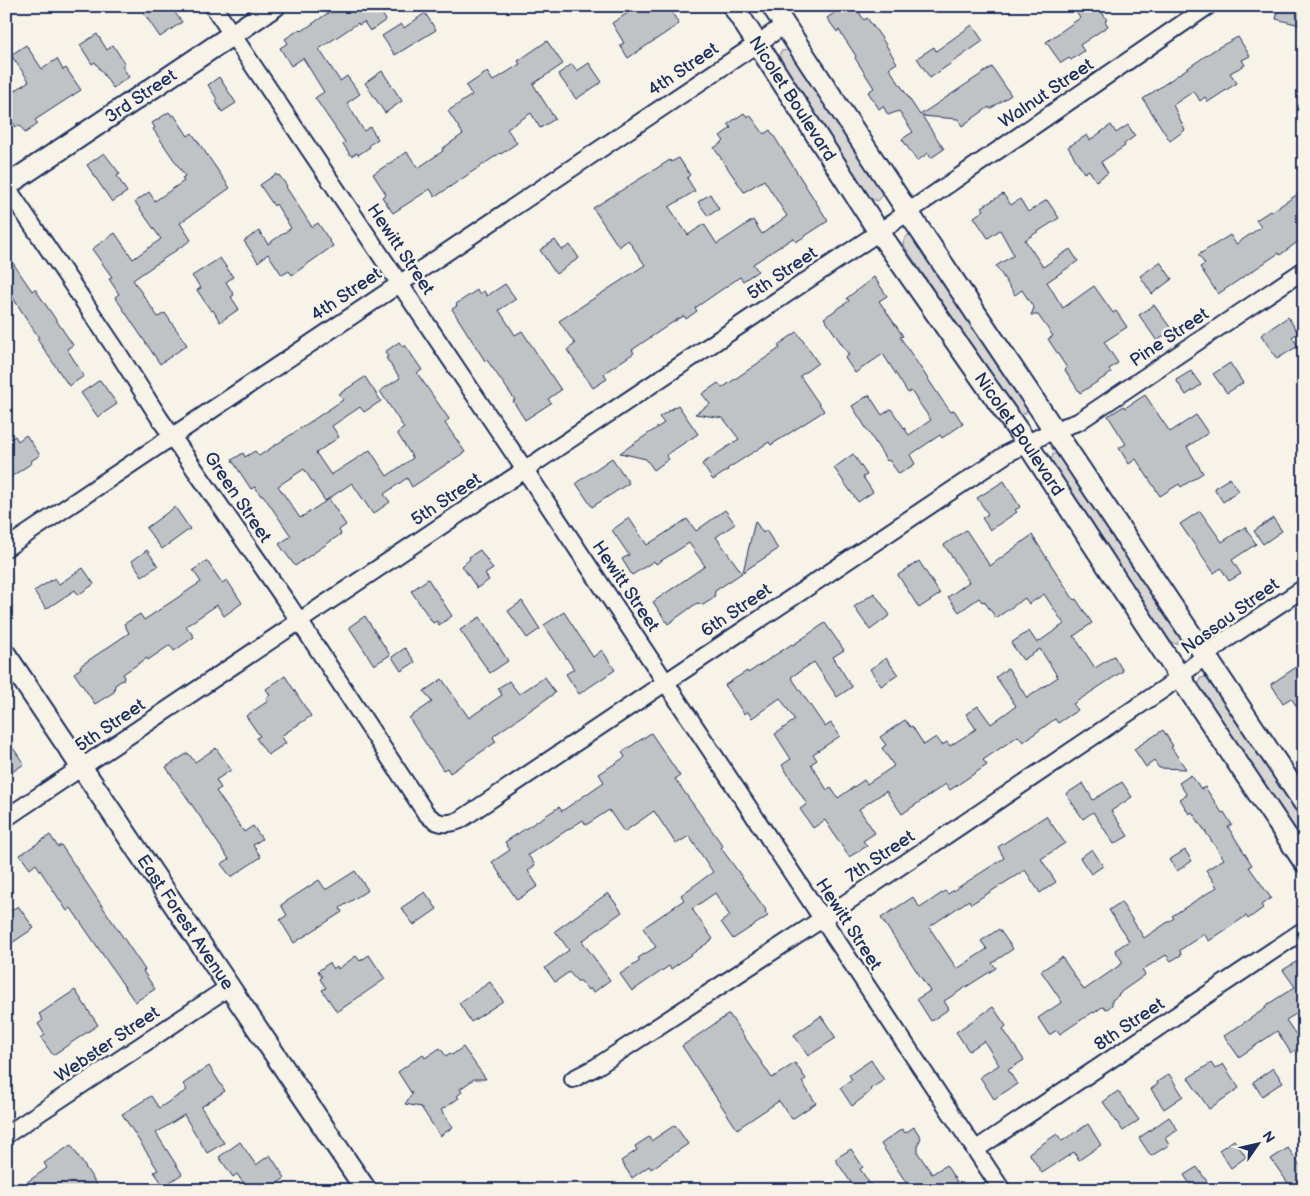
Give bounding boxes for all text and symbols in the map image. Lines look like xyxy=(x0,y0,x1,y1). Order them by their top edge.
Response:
street label: Nicolet Boulevard xyxy=(744,32,840,165)
street label: 4th Street xyxy=(644,38,723,101)
street label: Walnut Street xyxy=(995,54,1098,133)
street label: 3rd Street xyxy=(101,65,181,128)
street label: Hewitt Street xyxy=(362,200,439,299)
street label: 5th Street xyxy=(743,242,822,304)
street label: 4th Street xyxy=(307,263,386,326)
street label: Pine Street xyxy=(1126,303,1213,371)
street label: Nicolet Boulevard xyxy=(970,369,1068,500)
street label: Green Street xyxy=(200,448,276,547)
street label: 5th Street xyxy=(407,468,486,530)
street label: Hewitt Street xyxy=(587,537,664,636)
street label: Nassau Street xyxy=(1177,574,1284,659)
street label: 6th Street xyxy=(697,579,776,642)
street label: 5th Street xyxy=(71,694,150,756)
street label: 7th Street xyxy=(842,826,919,887)
street label: East Forest Avenue xyxy=(132,851,238,994)
street label: Hewitt Street xyxy=(811,874,886,974)
street label: 8th Street xyxy=(1090,993,1169,1055)
street label: Webster Street xyxy=(51,1002,164,1087)
north arrow xyxy=(1232,1118,1282,1168)
text: N xyxy=(1258,1128,1278,1146)

